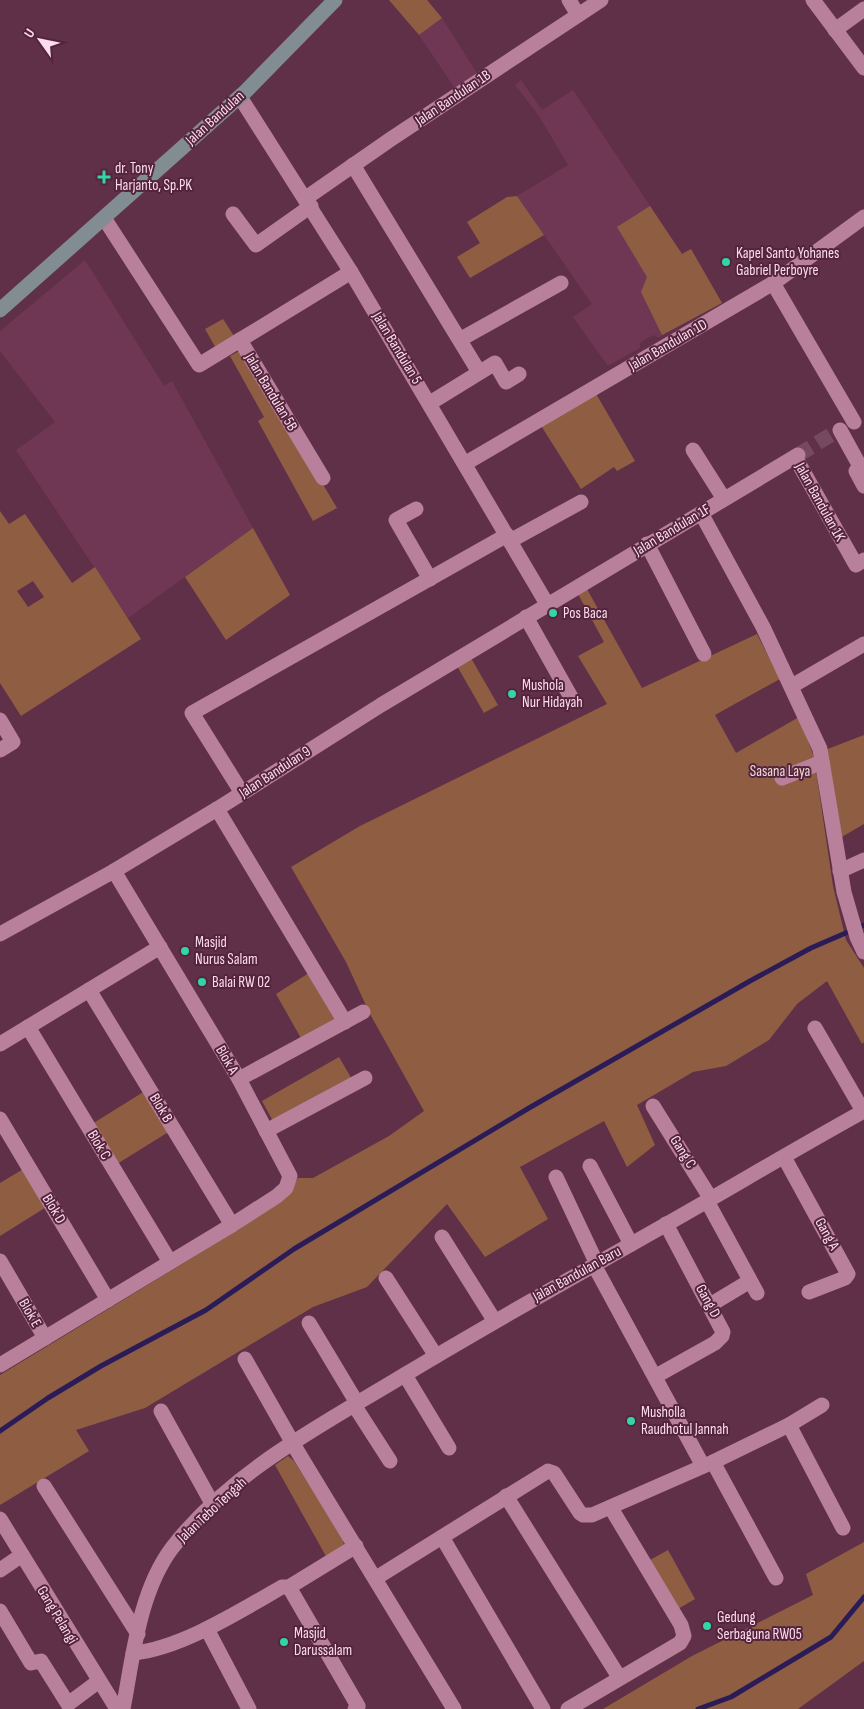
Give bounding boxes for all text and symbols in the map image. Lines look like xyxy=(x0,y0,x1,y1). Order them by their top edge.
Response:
north arrow xyxy=(15,15,65,65)
text: U xyxy=(20,26,39,41)
street label: Jalan Bandulan 1B xyxy=(411,66,495,131)
street label: Jalan Bandulan xyxy=(181,87,248,150)
place label: dr. Tony Harjanto, Sp.PK xyxy=(115,159,192,195)
marker: dr. Tony Harjanto, Sp.PK xyxy=(97,170,111,184)
place label: Kapel Santo Yohanes Gabriel Perboyre xyxy=(736,244,839,280)
marker: Kapel Santo Yohanes Gabriel Perboyre xyxy=(720,256,732,268)
street label: Jalan Bandulan 5 xyxy=(367,308,426,388)
street label: Jalan Bandulan 1D xyxy=(624,315,711,376)
street label: Jalan Bandulan 5B xyxy=(240,349,302,435)
street label: Jalan Bandulan 1K xyxy=(790,458,850,545)
street label: Jalan Bandulan 1F xyxy=(629,500,714,561)
place label: Pos Baca xyxy=(563,604,608,623)
marker: Pos Baca xyxy=(547,607,559,619)
place label: Mushola Nur Hidayah xyxy=(522,676,583,712)
marker: Mushola Nur Hidayah xyxy=(506,688,518,700)
street label: Jalan Bandulan 9 xyxy=(235,742,314,803)
park label: Sasana Laya xyxy=(750,762,810,781)
place label: Masjid Nurus Salam xyxy=(195,933,258,969)
marker: Masjid Nurus Salam xyxy=(179,945,191,957)
place label: Balai RW 02 xyxy=(212,973,270,992)
marker: Balai RW 02 xyxy=(196,976,208,988)
street label: Blok A xyxy=(211,1042,243,1078)
street label: Blok B xyxy=(145,1090,177,1126)
street label: Blok C xyxy=(83,1127,115,1163)
street label: Gang C xyxy=(666,1132,700,1172)
street label: Blok D xyxy=(38,1191,70,1227)
street label: Gang A xyxy=(810,1214,844,1254)
street label: Jalan Bandulan Baru xyxy=(529,1242,625,1307)
street label: Gang D xyxy=(691,1281,725,1321)
street label: Blok E xyxy=(14,1295,46,1331)
place label: Musholla Raudhotul Jannah xyxy=(641,1403,729,1439)
marker: Musholla Raudhotul Jannah xyxy=(625,1415,637,1427)
street label: Jalan Tebo Tengah xyxy=(173,1473,251,1548)
street label: Gang Pelangi xyxy=(32,1583,82,1648)
place label: Gedung Serbaguna RW05 xyxy=(717,1608,802,1644)
marker: Gedung Serbaguna RW05 xyxy=(701,1620,713,1632)
place label: Masjid Darussalam xyxy=(294,1624,352,1660)
marker: Masjid Darussalam xyxy=(278,1636,290,1648)

